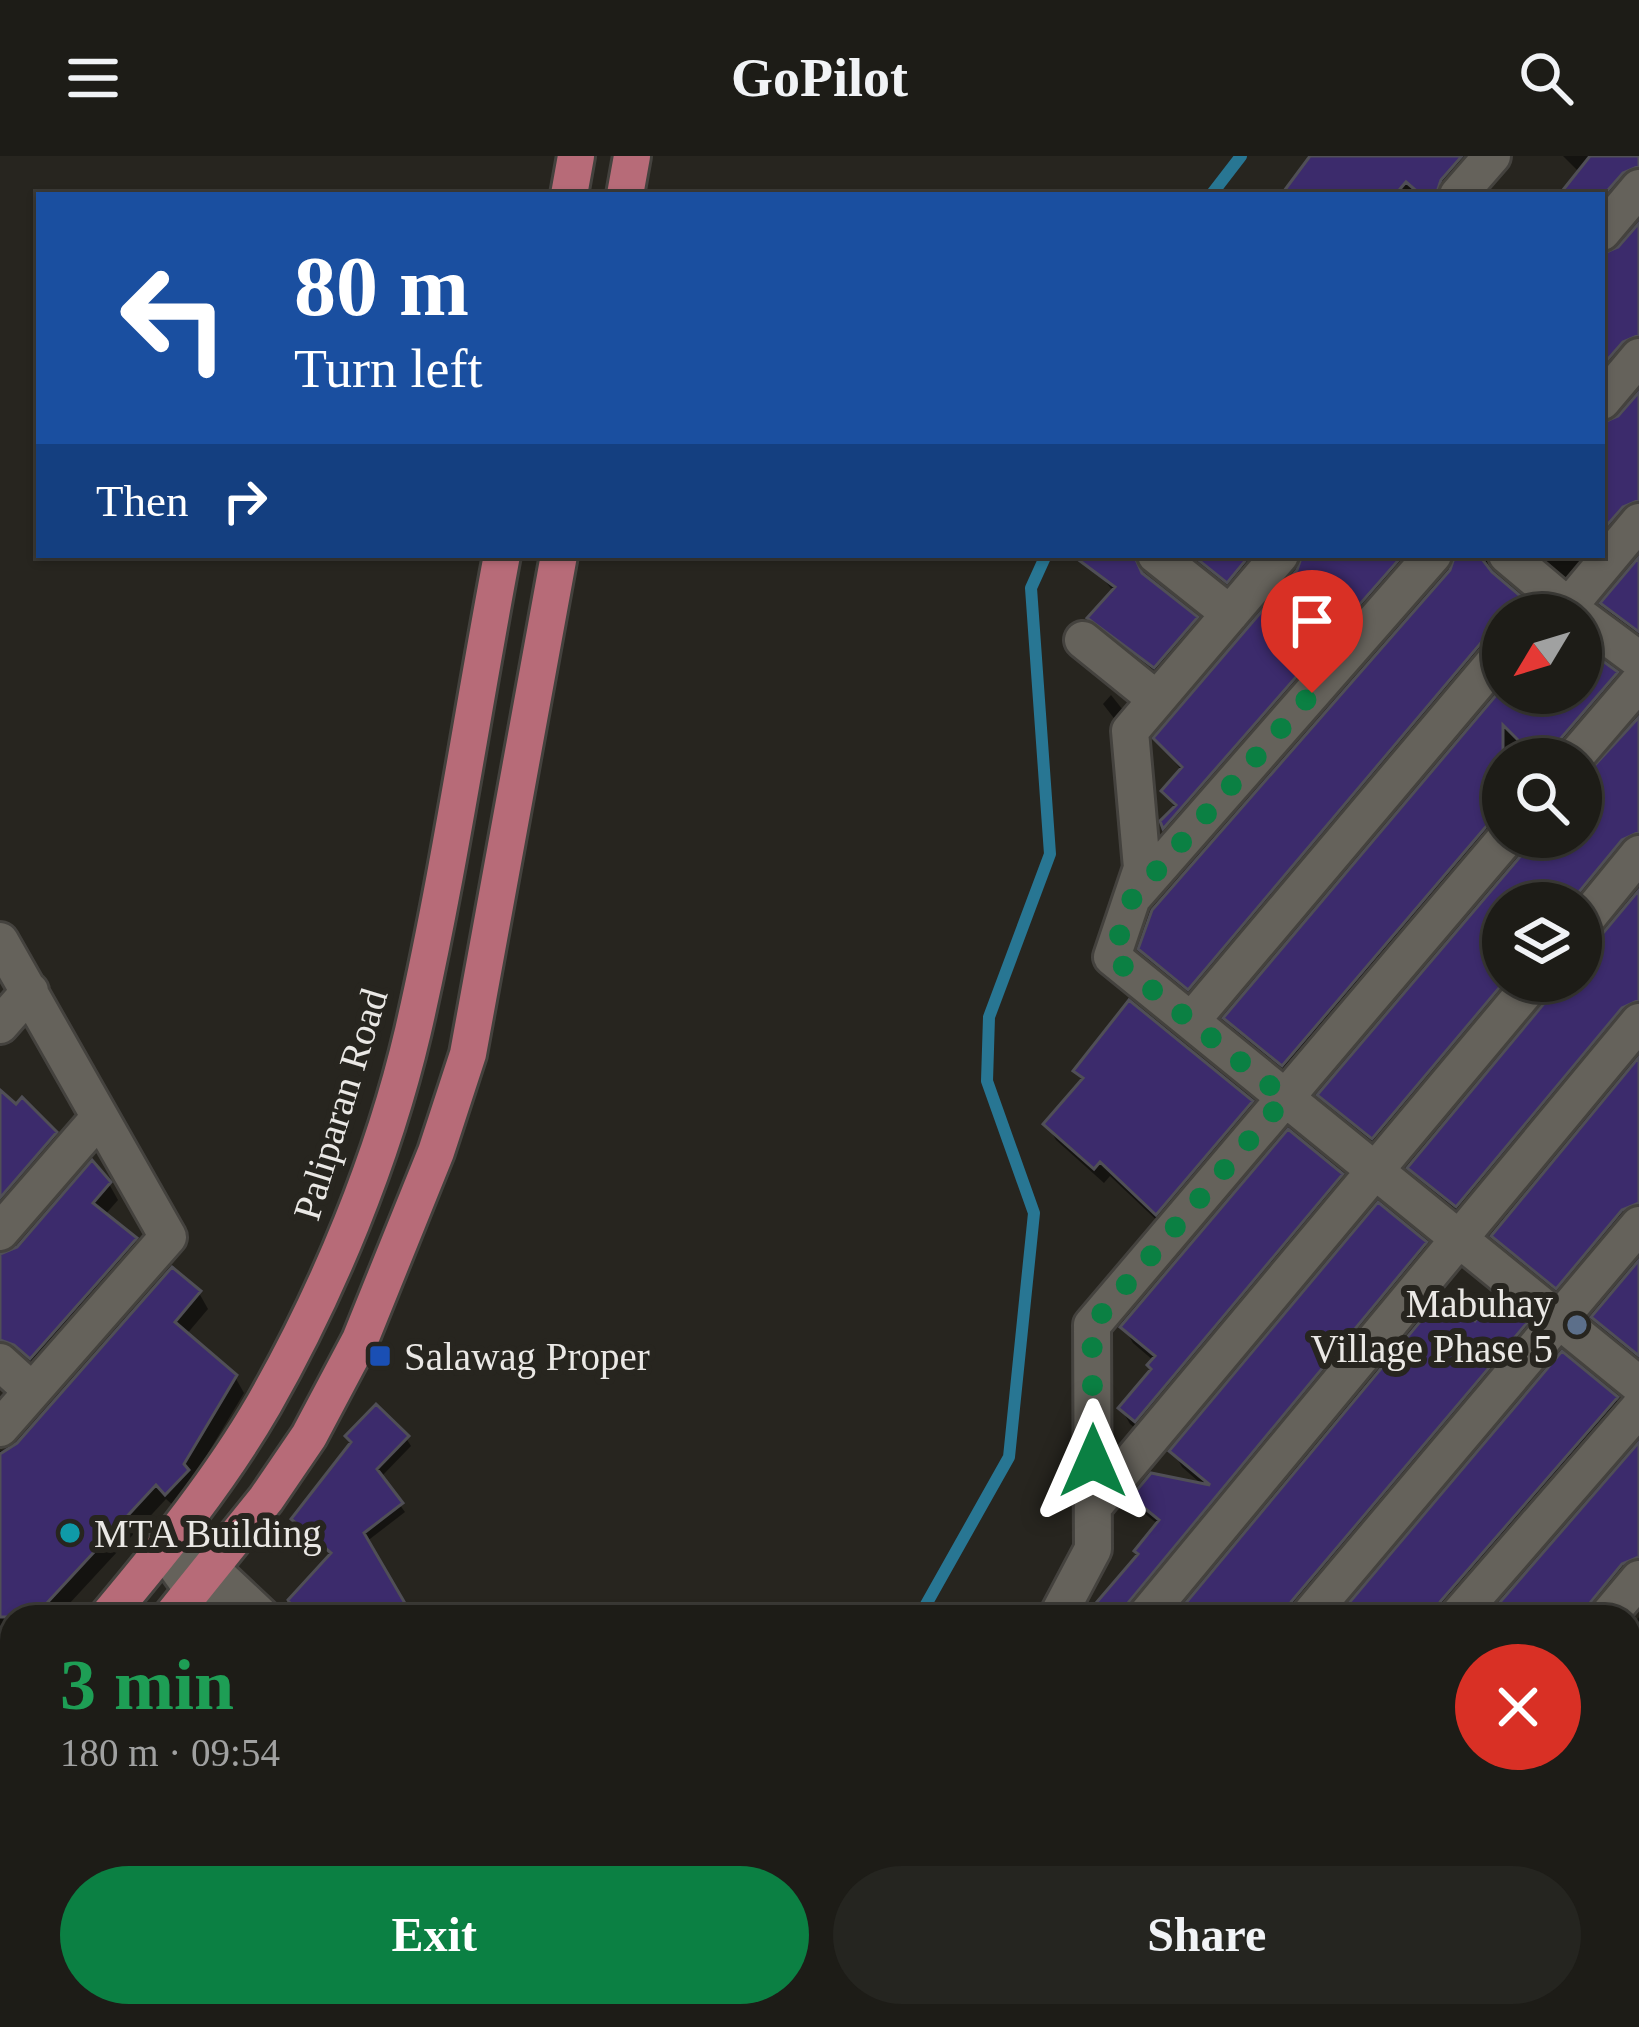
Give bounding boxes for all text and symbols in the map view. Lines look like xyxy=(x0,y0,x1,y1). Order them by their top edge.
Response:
icon: menu xyxy=(60,45,126,111)
icon: search xyxy=(1513,45,1579,111)
text: GoPilot xyxy=(731,48,908,108)
icon: left xyxy=(96,240,252,396)
text: 80 m xyxy=(294,240,469,333)
text: Turn left xyxy=(294,339,483,399)
icon: right xyxy=(212,468,278,534)
text: Then xyxy=(96,476,188,526)
pin xyxy=(1261,570,1363,693)
icon: arrive xyxy=(1279,588,1345,654)
north arrow xyxy=(1482,594,1602,714)
map controls xyxy=(1482,594,1602,1002)
button: search xyxy=(1482,738,1602,858)
button: layers xyxy=(1482,882,1602,1002)
street label: Paliparan Road xyxy=(284,983,397,1225)
place label: Mabuhay Village Phase 5 xyxy=(1311,1282,1553,1371)
marker: Mabuhay Village Phase 5 xyxy=(1564,1312,1590,1338)
place label: Salawag Proper xyxy=(404,1335,650,1379)
marker: Salawag Proper xyxy=(367,1343,393,1369)
position arrow xyxy=(1030,1398,1156,1524)
place label: MTA Building xyxy=(94,1512,322,1556)
marker: MTA Building xyxy=(57,1520,83,1546)
button: close xyxy=(1455,1644,1581,1770)
text: 3 min xyxy=(60,1645,234,1725)
text: 180 m · 09:54 xyxy=(60,1731,280,1774)
button: Exit xyxy=(60,1866,809,2004)
button: Share xyxy=(833,1866,1581,2004)

